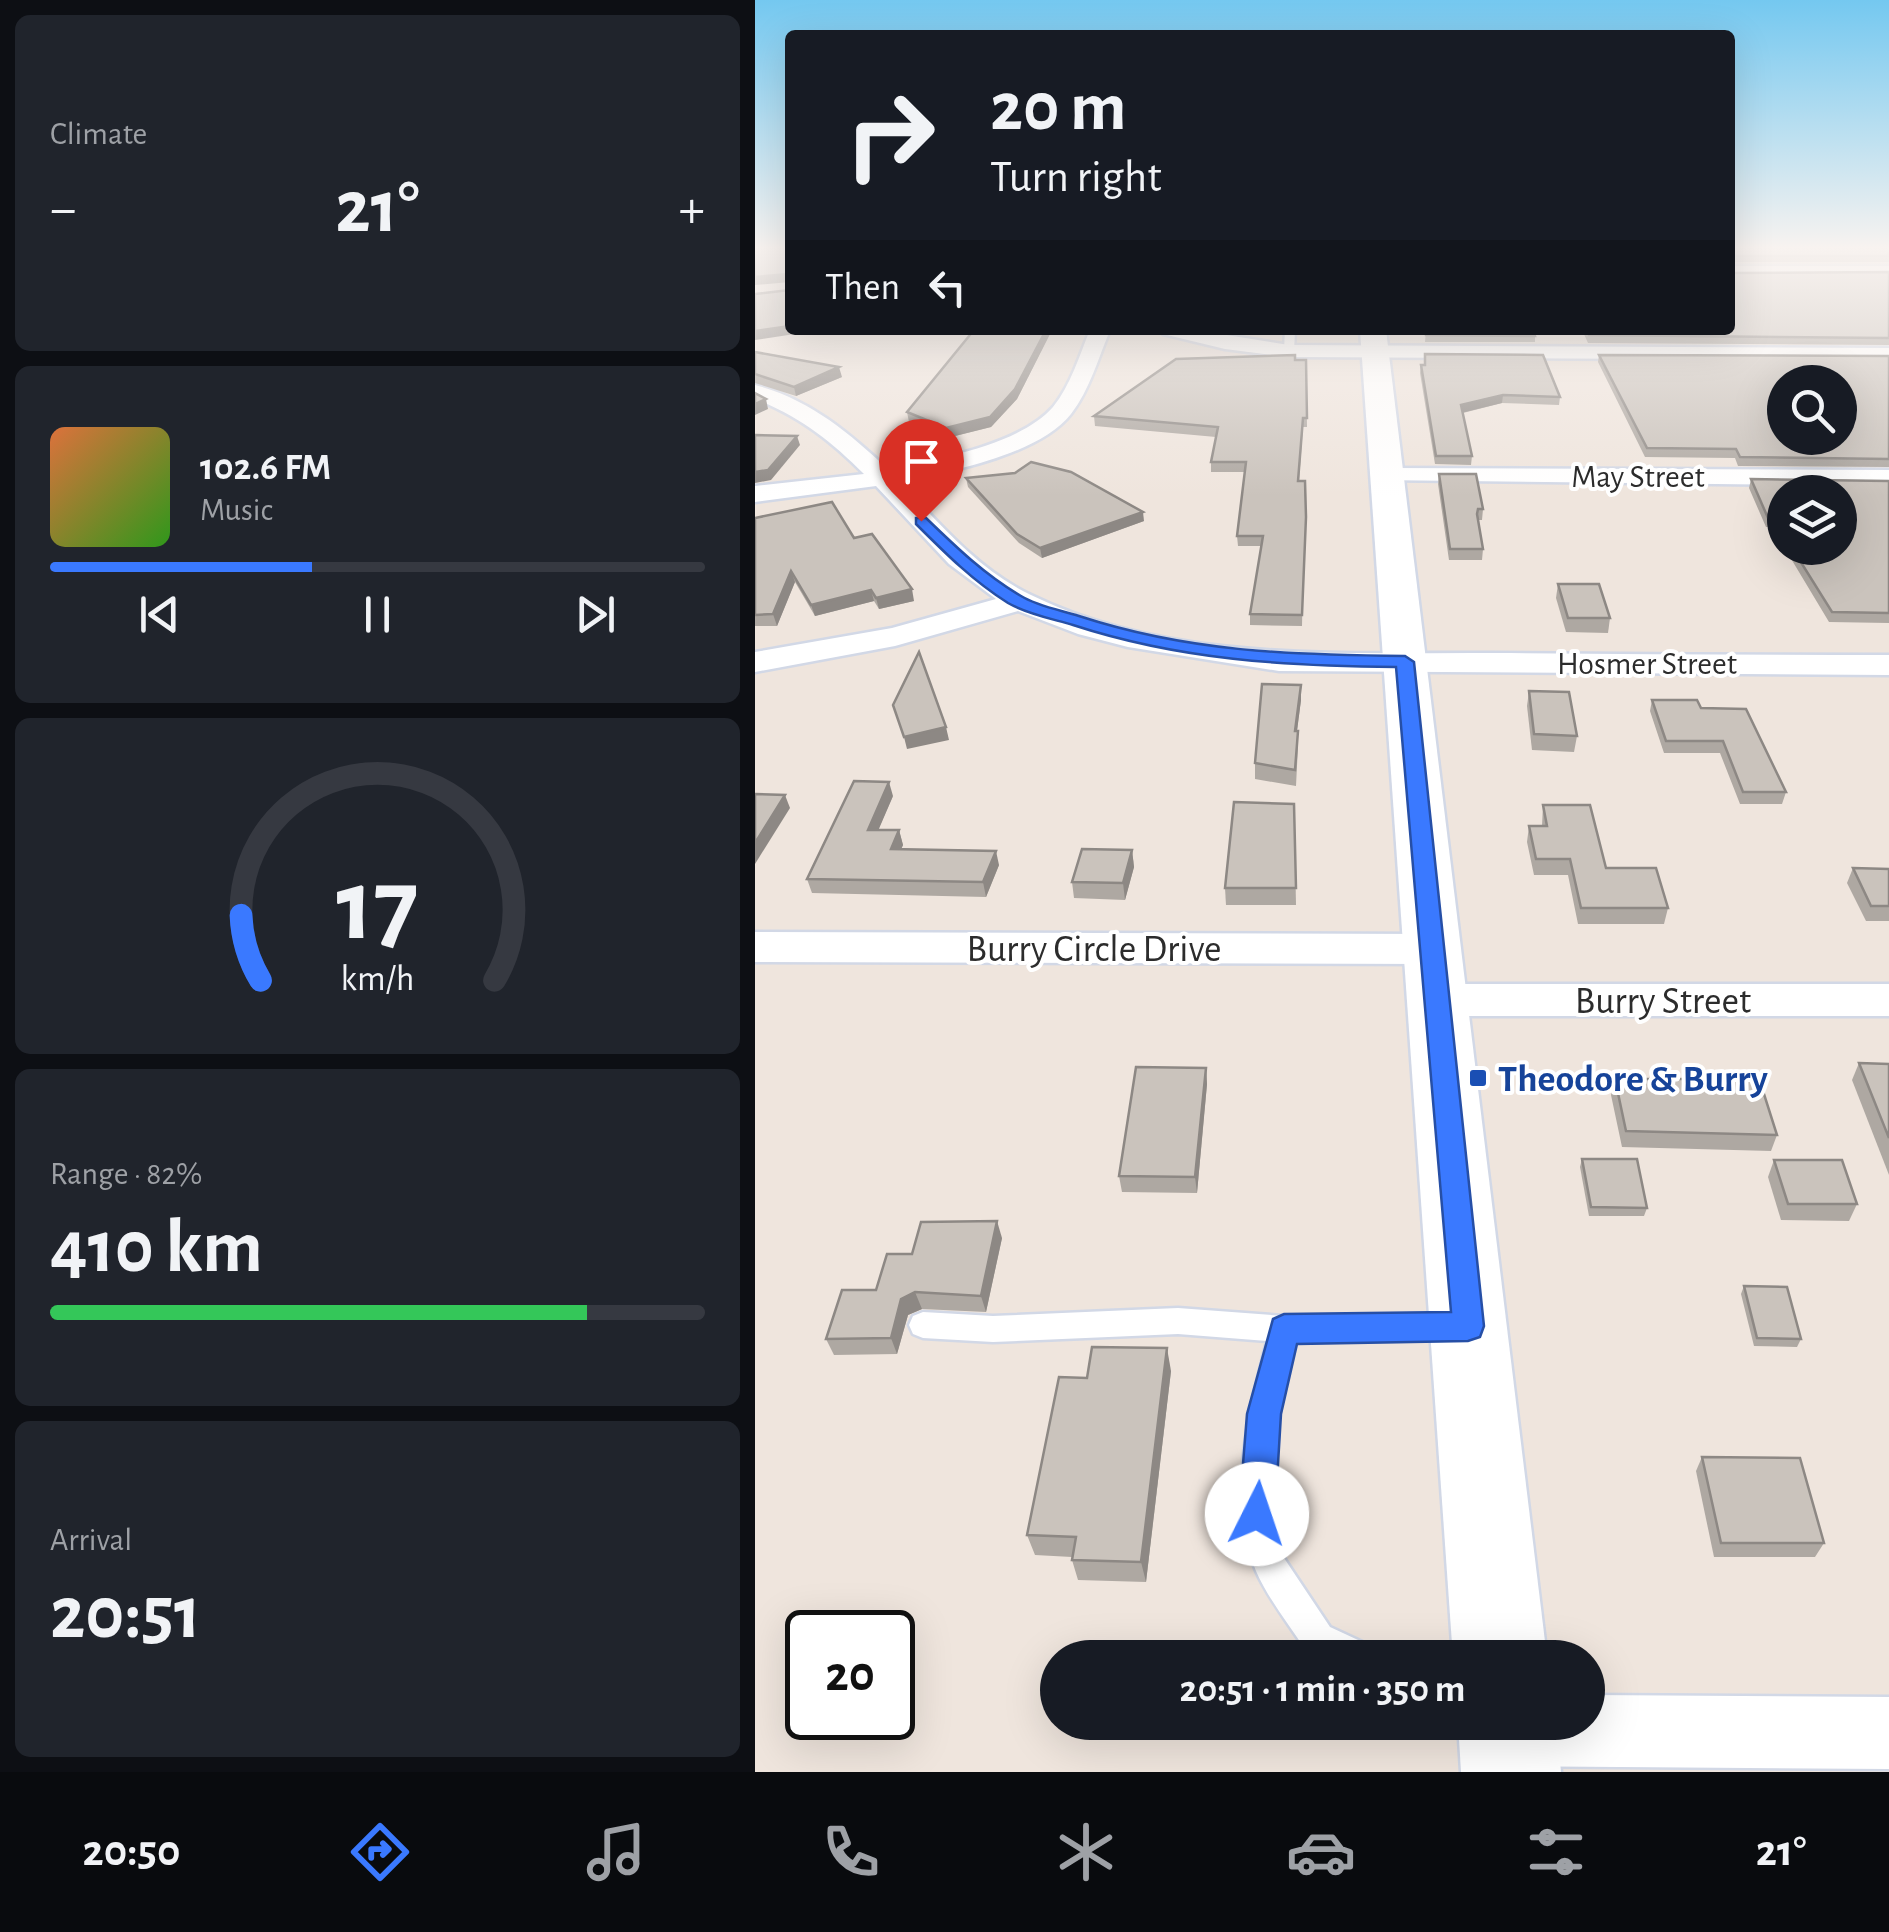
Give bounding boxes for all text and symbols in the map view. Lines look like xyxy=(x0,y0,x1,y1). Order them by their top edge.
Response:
icon: right xyxy=(825,70,955,200)
text: 20 m xyxy=(990,73,1127,143)
text: Climate xyxy=(50,118,147,150)
text: Turn right xyxy=(990,155,1162,200)
text: 21° xyxy=(335,171,420,246)
text: − xyxy=(50,182,76,237)
text: + xyxy=(679,182,705,237)
icon: left xyxy=(920,260,975,315)
text: Then xyxy=(825,269,900,307)
map controls xyxy=(1767,365,1857,565)
button: search xyxy=(1767,365,1857,455)
pin xyxy=(879,419,964,522)
icon: arrive xyxy=(894,434,949,489)
text: 102.6 FM xyxy=(200,449,331,487)
street label: May Street xyxy=(1571,461,1705,493)
button: layers xyxy=(1767,475,1857,565)
text: Music xyxy=(200,494,273,526)
icon: previous xyxy=(132,587,187,642)
icon: pause xyxy=(350,587,405,642)
icon: next xyxy=(568,587,623,642)
street label: Hosmer Street xyxy=(1557,648,1737,680)
text: 17 xyxy=(336,855,419,959)
street label: Burry Circle Drive xyxy=(967,931,1221,969)
text: km/h xyxy=(341,961,414,997)
street label: Burry Street xyxy=(1575,983,1751,1021)
place label: Theodore & Burry xyxy=(1498,1061,1768,1099)
marker: Theodore & Burry xyxy=(1467,1067,1489,1089)
text: Range · 82% xyxy=(50,1158,202,1190)
text: 410 km xyxy=(50,1211,263,1286)
position arrow xyxy=(1205,1462,1309,1566)
text: Arrival xyxy=(50,1524,132,1556)
text: 20:51 xyxy=(50,1577,201,1652)
speed limit sign: 20 xyxy=(785,1610,915,1740)
text: 20:51 · 1 min · 350 m xyxy=(1180,1671,1465,1709)
icon: directions xyxy=(345,1817,415,1887)
icon: music xyxy=(581,1817,651,1887)
icon: phone xyxy=(816,1817,886,1887)
icon: climate xyxy=(1051,1817,1121,1887)
icon: car xyxy=(1286,1817,1356,1887)
icon: filters xyxy=(1521,1817,1591,1887)
text: 20:50 xyxy=(83,1829,180,1874)
text: 21° xyxy=(1756,1829,1806,1874)

